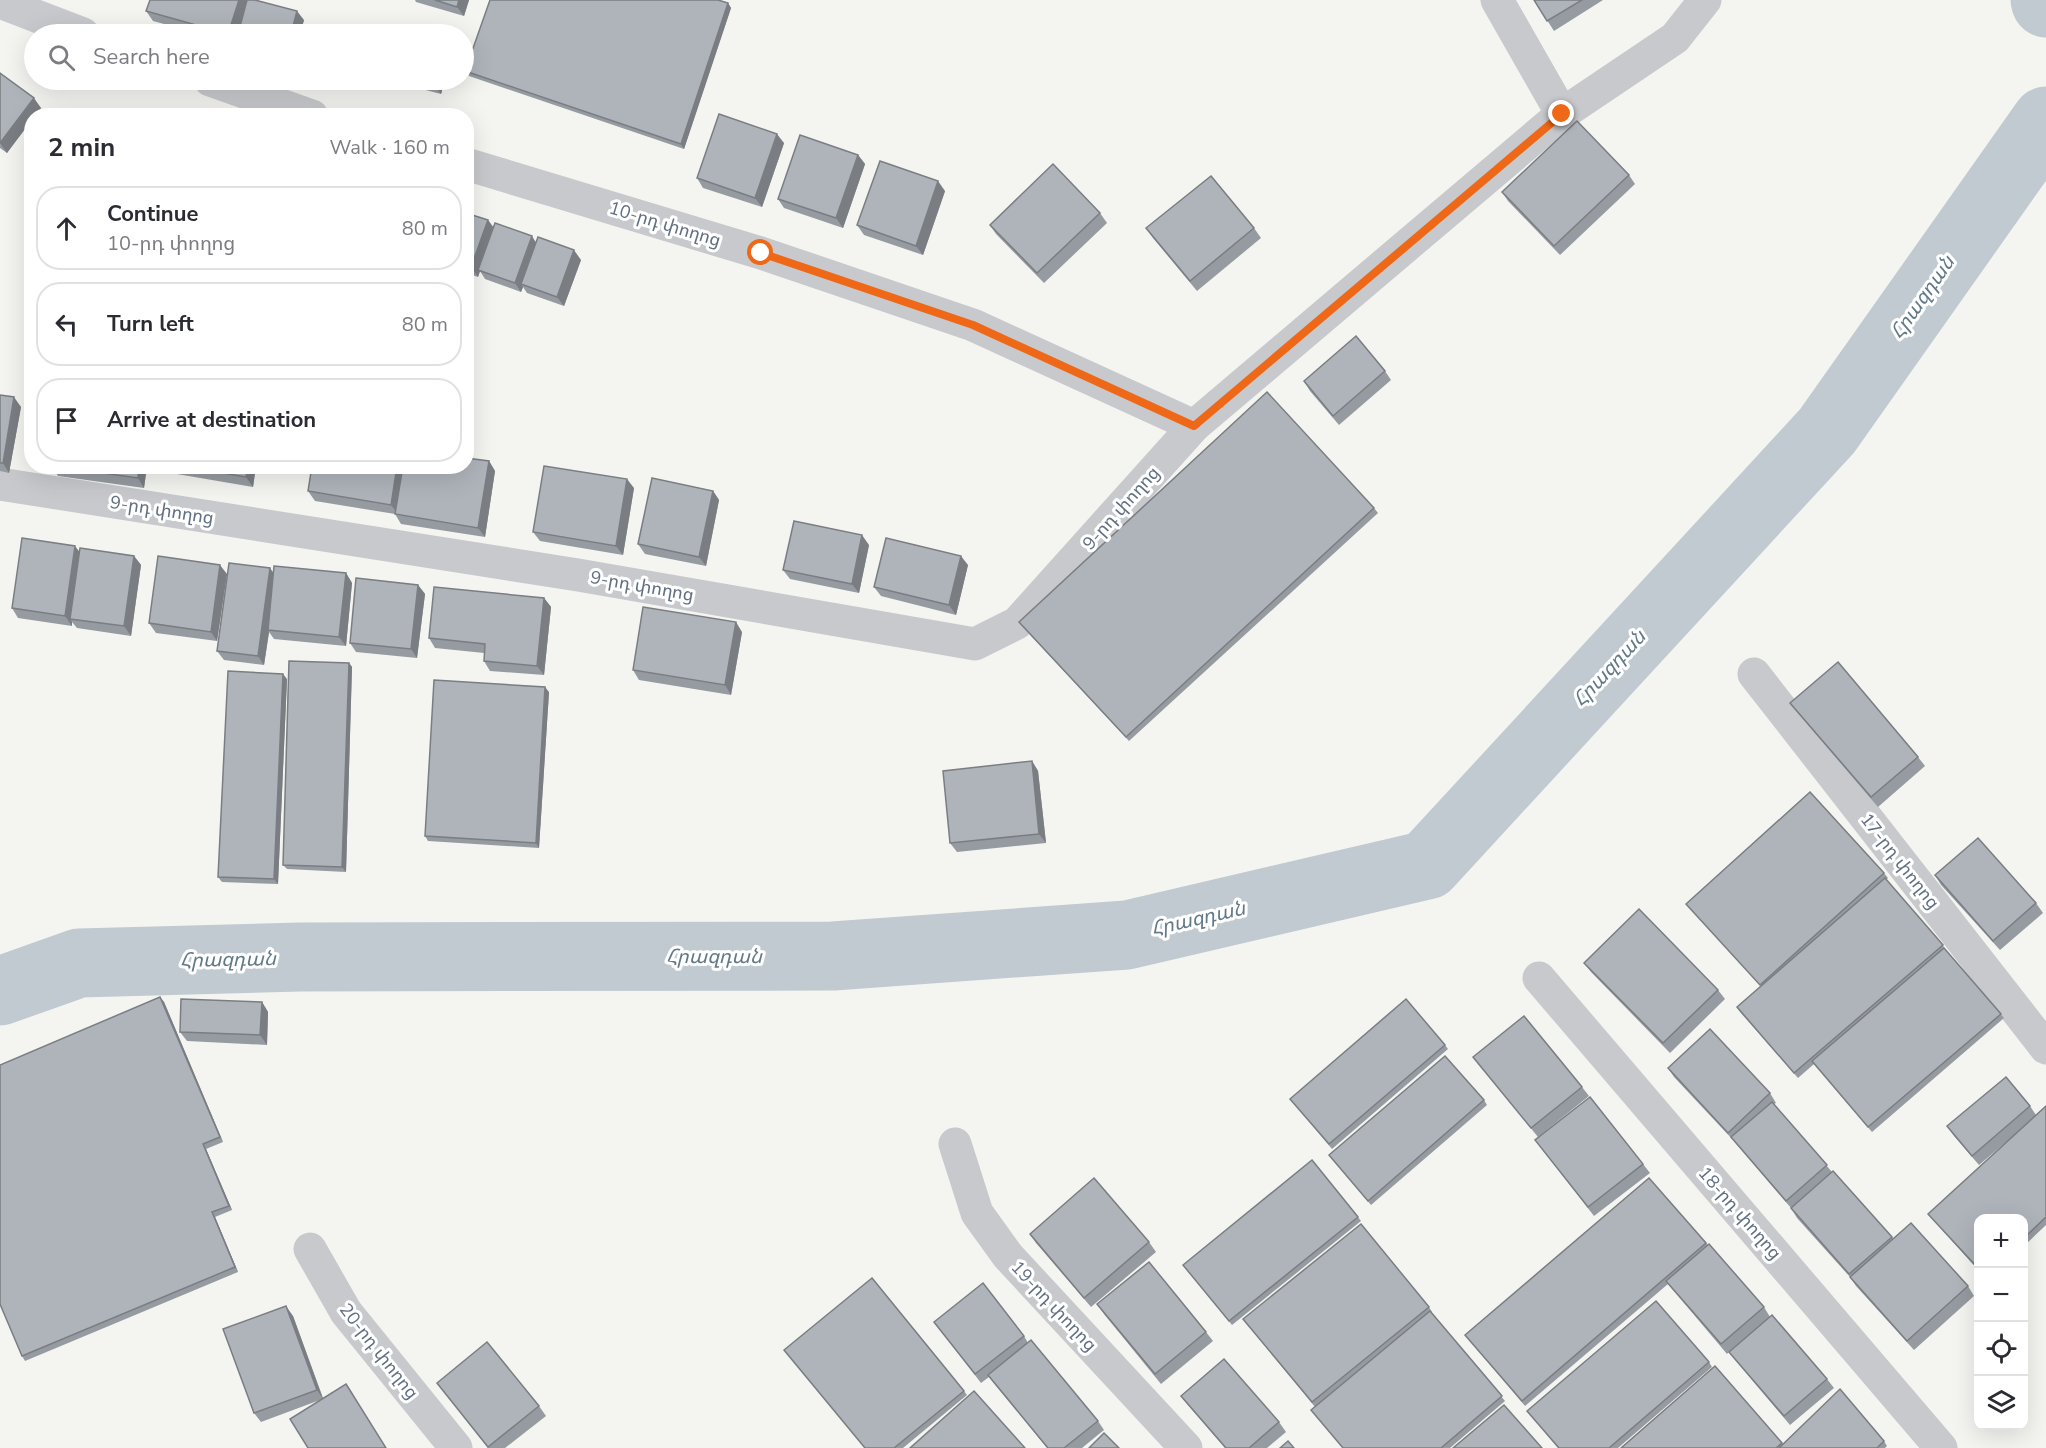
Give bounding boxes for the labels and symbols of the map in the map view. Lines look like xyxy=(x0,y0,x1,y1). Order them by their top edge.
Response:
route end xyxy=(1548,100,1574,126)
street label: 10-րդ փողոց xyxy=(606,196,724,252)
route start xyxy=(747,239,773,265)
water label: Հրազդան xyxy=(1884,249,1962,344)
street label: 9-րդ փողոց xyxy=(1077,461,1165,555)
street label: 9-րդ փողոց xyxy=(108,490,216,530)
street label: 9-րդ փողոց xyxy=(588,565,696,607)
water label: Հրազդան xyxy=(1567,623,1653,713)
street label: 17-րդ փողոց xyxy=(1855,808,1945,914)
water label: Հրազդան xyxy=(1148,894,1249,942)
water label: Հրազդան xyxy=(666,943,763,970)
water label: Հրազդան xyxy=(180,945,277,974)
street label: 18-րդ փողոց xyxy=(1693,1162,1787,1264)
street label: 19-րդ փողոց xyxy=(1006,1256,1102,1356)
street label: 20-րդ փողոց xyxy=(334,1298,424,1404)

